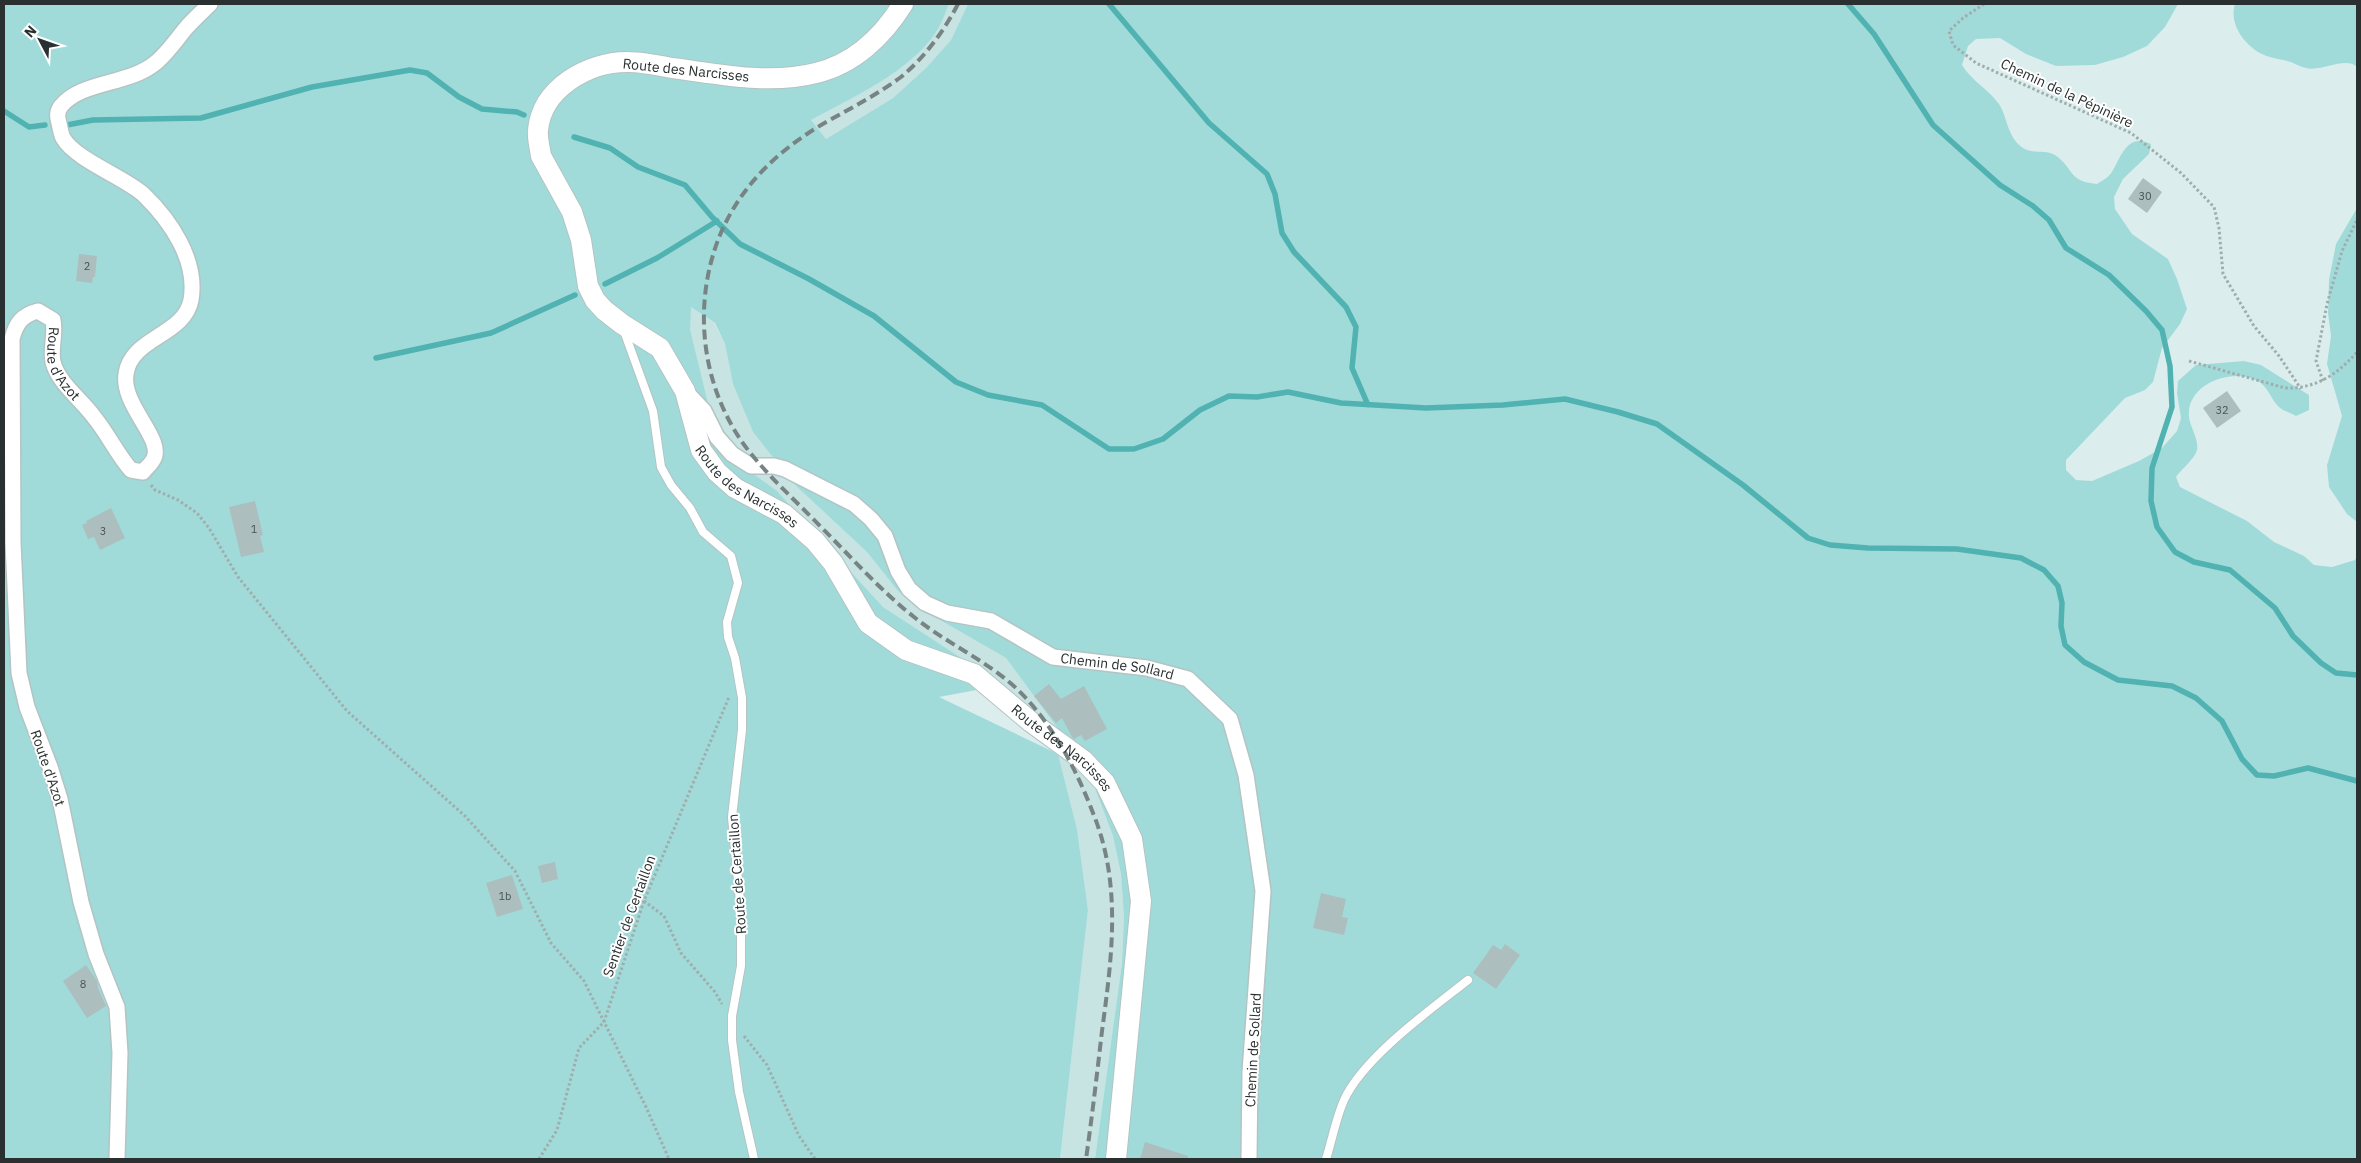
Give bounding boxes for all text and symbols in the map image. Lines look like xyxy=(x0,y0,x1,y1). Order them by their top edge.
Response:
north arrow xyxy=(15,15,65,65)
text: N xyxy=(20,22,40,41)
street label: Route des Narcisses xyxy=(622,54,750,86)
street label: Chemin de la Pépinière xyxy=(1998,54,2137,132)
house number: 30 xyxy=(2138,189,2152,203)
house number: 2 xyxy=(84,259,90,273)
street label: Route d'Azot xyxy=(43,327,84,404)
house number: 32 xyxy=(2215,403,2229,417)
street label: Route des Narcisses xyxy=(691,441,803,532)
house number: 1 xyxy=(251,522,258,536)
house number: 3 xyxy=(100,524,106,538)
street label: Chemin de Sollard xyxy=(1059,649,1176,684)
street label: Route des Narcisses xyxy=(1008,700,1117,794)
street label: Route d'Azot xyxy=(27,728,69,809)
street label: Route de Certaillon xyxy=(724,813,750,935)
street label: Sentier de Certaillon xyxy=(599,853,659,979)
house number: 1b xyxy=(499,889,511,903)
house number: 8 xyxy=(80,977,86,991)
street label: Chemin de Sollard xyxy=(1241,992,1265,1108)

